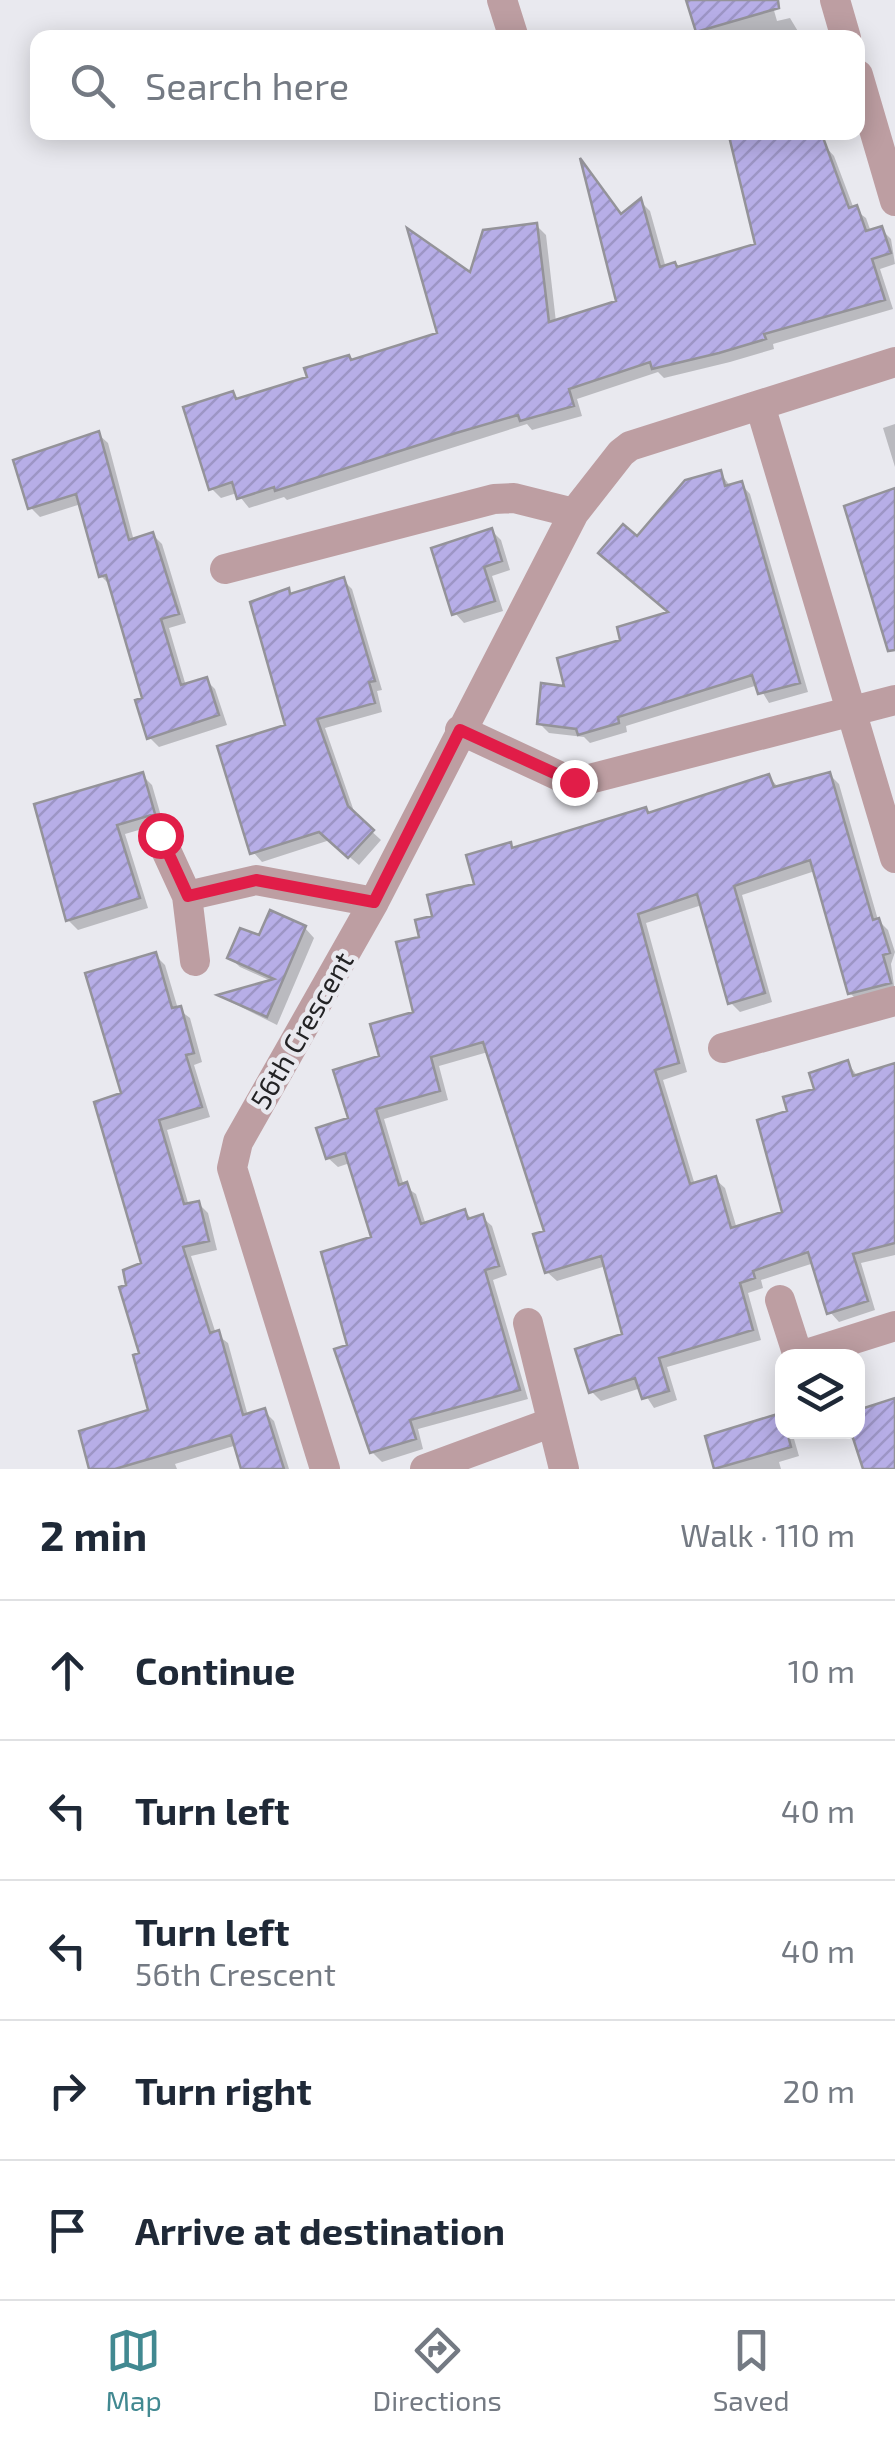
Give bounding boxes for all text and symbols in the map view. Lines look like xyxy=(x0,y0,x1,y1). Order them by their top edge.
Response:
search box xyxy=(30,30,865,140)
icon: search xyxy=(65,58,120,113)
text: Search here xyxy=(145,62,349,108)
route end xyxy=(552,760,598,806)
route start xyxy=(138,813,184,859)
street label: 56th Crescent xyxy=(242,945,360,1115)
map controls xyxy=(775,1349,865,1439)
button: layers xyxy=(775,1349,865,1439)
text: 2 min xyxy=(40,1509,147,1559)
text: Walk · 110 m xyxy=(680,1515,855,1553)
icon: ahead xyxy=(40,1643,95,1698)
text: Continue xyxy=(135,1647,295,1693)
text: 10 m xyxy=(788,1651,855,1689)
icon: left xyxy=(40,1783,95,1838)
text: Turn left xyxy=(135,1787,290,1833)
text: 40 m xyxy=(781,1791,855,1829)
text: Turn left xyxy=(135,1908,290,1954)
icon: left xyxy=(40,1923,95,1978)
text: 40 m xyxy=(781,1931,855,1969)
text: 56th Crescent xyxy=(135,1954,336,1992)
icon: right xyxy=(40,2063,95,2118)
text: Turn right xyxy=(135,2067,312,2113)
text: 20 m xyxy=(783,2071,855,2109)
icon: arrive xyxy=(40,2203,95,2258)
text: Arrive at destination xyxy=(135,2207,505,2253)
tab: Map xyxy=(105,2323,162,2417)
tab: Directions xyxy=(373,2323,502,2417)
tab: Saved xyxy=(713,2323,790,2417)

